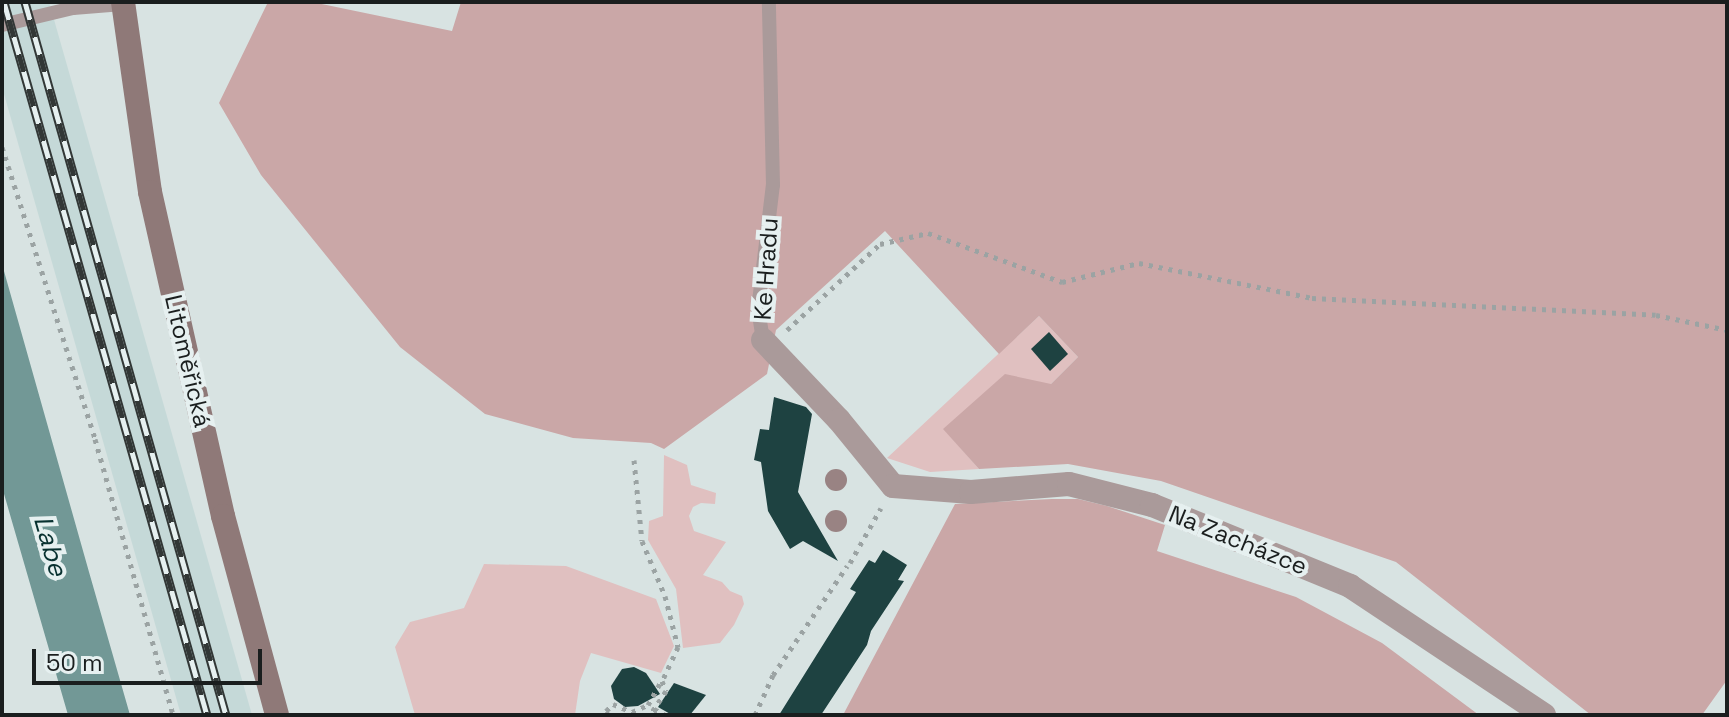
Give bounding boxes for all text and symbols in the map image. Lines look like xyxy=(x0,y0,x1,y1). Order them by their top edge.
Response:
street label: Ke Hradu xyxy=(748,217,784,321)
street label: Litoměřická xyxy=(159,292,217,430)
street label: Na Zacházce xyxy=(1165,499,1311,581)
water label: Labe xyxy=(27,512,73,580)
scale bar xyxy=(36,633,266,683)
text: 50 m xyxy=(46,647,103,678)

